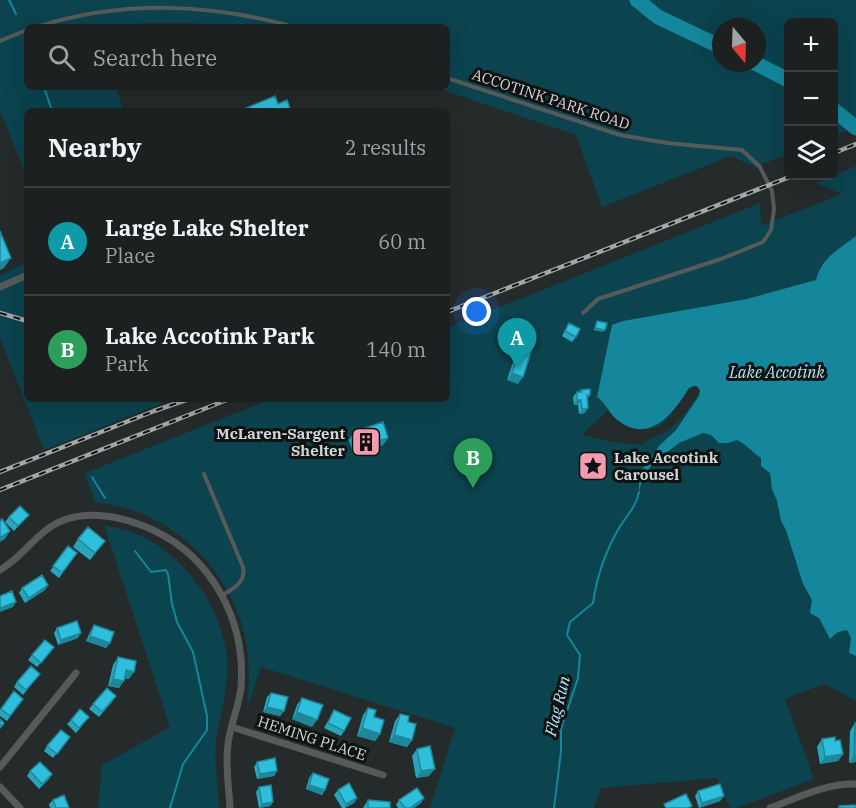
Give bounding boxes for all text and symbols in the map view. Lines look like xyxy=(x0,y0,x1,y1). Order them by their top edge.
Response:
north arrow xyxy=(712,18,766,72)
map controls xyxy=(784,18,838,180)
button: + xyxy=(784,18,838,72)
search box xyxy=(24,24,450,90)
icon: search xyxy=(45,41,78,74)
text: Search here xyxy=(93,43,217,72)
street label: ACCOTINK PARK ROAD xyxy=(470,65,632,133)
button: − xyxy=(784,72,838,126)
button: layers xyxy=(784,126,838,180)
text: Nearby xyxy=(48,130,142,164)
text: 2 results xyxy=(345,134,426,161)
text: Large Lake Shelter xyxy=(105,213,309,242)
text: A xyxy=(61,228,74,255)
text: 60 m xyxy=(378,228,426,255)
text: Place xyxy=(105,242,155,269)
your location xyxy=(462,297,491,326)
pin: A xyxy=(498,318,536,368)
text: Lake Accotink Park xyxy=(105,321,314,350)
text: B xyxy=(60,336,75,363)
text: 140 m xyxy=(366,336,426,363)
text: Park xyxy=(105,350,149,377)
water label: Lake Accotink xyxy=(728,362,825,382)
place label: McLaren-Sargent Shelter xyxy=(216,424,346,460)
building icon: McLaren-Sargent Shelter xyxy=(350,426,382,458)
pin: B xyxy=(454,438,492,488)
place label: Lake Accotink Carousel xyxy=(614,448,719,484)
place icon: Lake Accotink Carousel xyxy=(577,450,609,482)
water label: Flag Run xyxy=(540,674,574,739)
street label: HEMING PLACE xyxy=(255,711,369,765)

